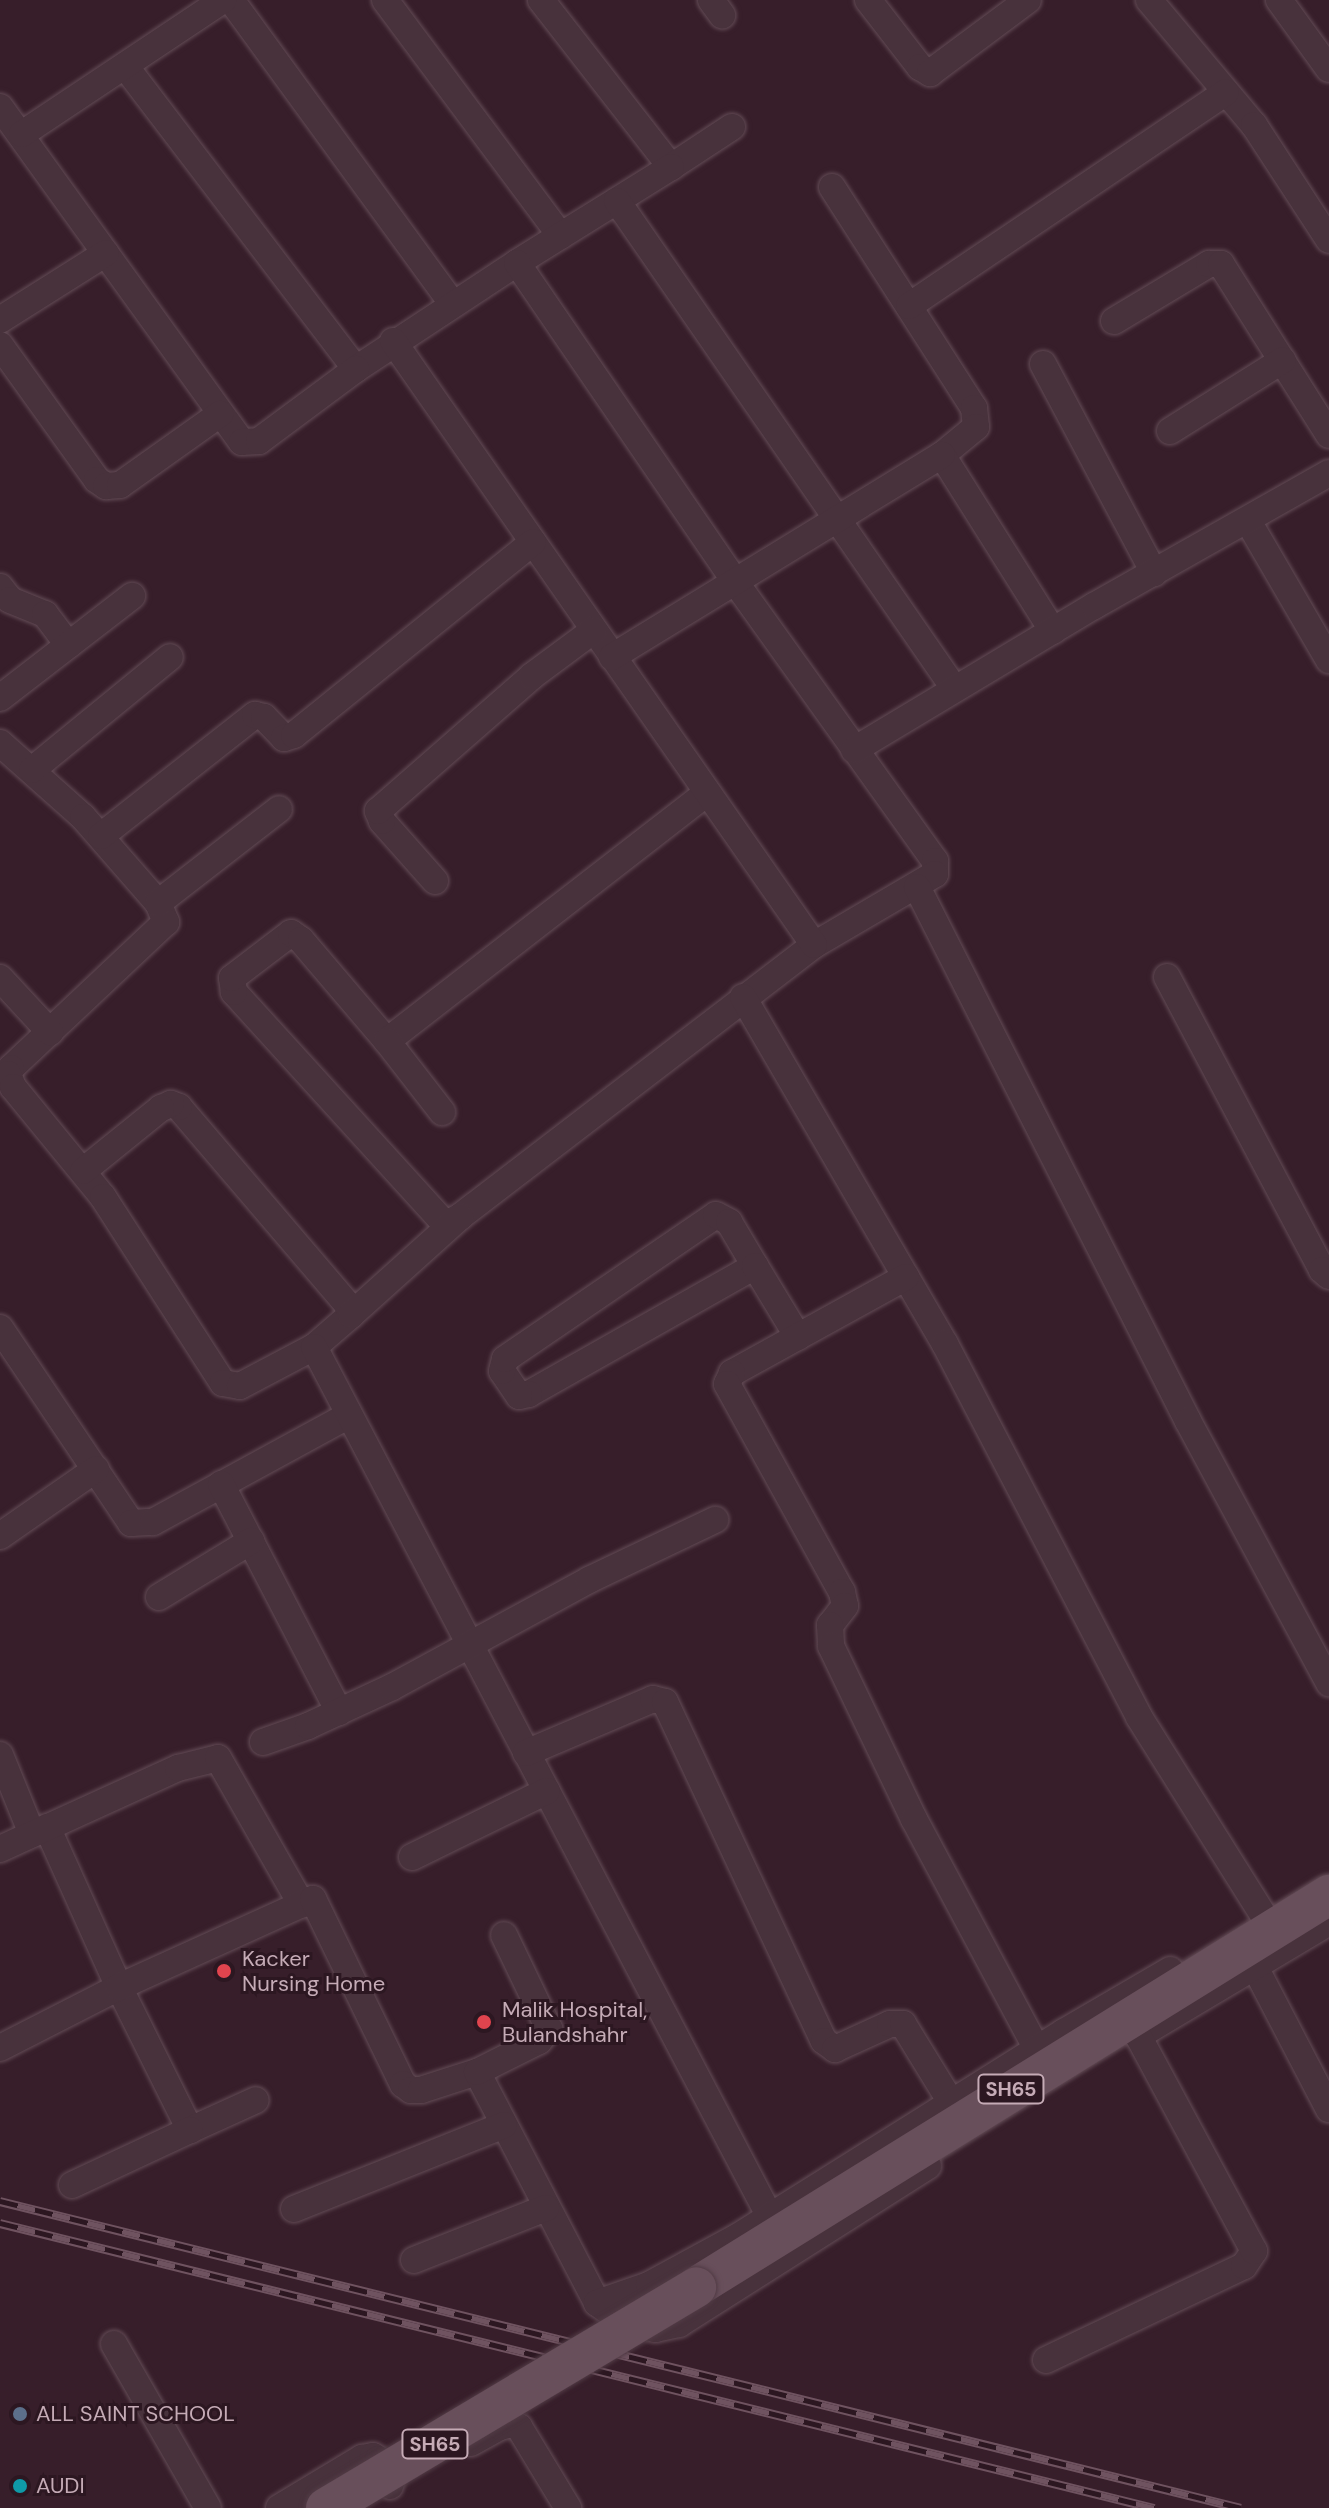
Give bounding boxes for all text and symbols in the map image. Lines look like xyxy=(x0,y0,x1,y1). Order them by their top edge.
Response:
place label: Kacker Nursing Home xyxy=(242,1945,385,1996)
marker: Kacker Nursing Home xyxy=(213,1960,235,1982)
place label: Malik Hospital, Bulandshahr xyxy=(502,1996,647,2048)
marker: Malik Hospital, Bulandshahr xyxy=(473,2011,495,2033)
road number: SH65 xyxy=(977,2073,1045,2105)
place label: ALL SAINT SCHOOL xyxy=(36,2401,235,2427)
marker: ALL SAINT SCHOOL xyxy=(11,2405,29,2423)
road number: SH65 xyxy=(401,2428,469,2460)
place label: AUDI xyxy=(36,2473,85,2499)
marker: AUDI xyxy=(11,2477,29,2495)

